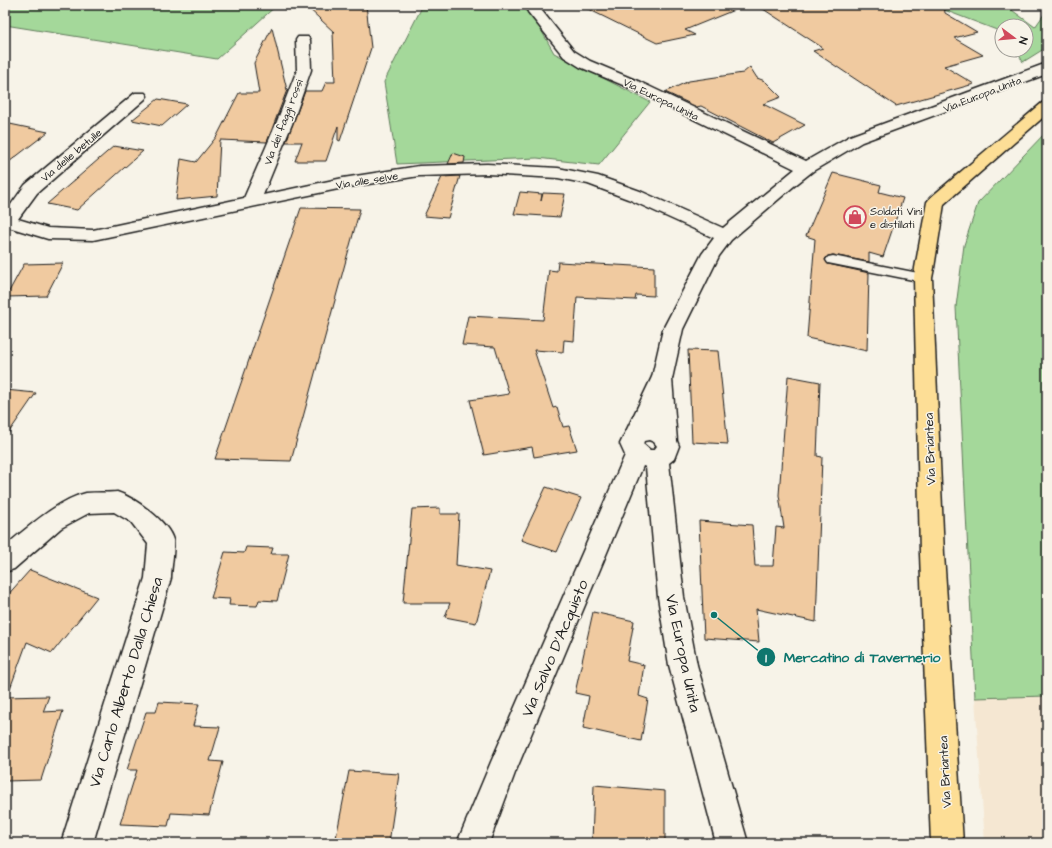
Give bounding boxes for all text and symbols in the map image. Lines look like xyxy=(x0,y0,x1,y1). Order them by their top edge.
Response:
north arrow xyxy=(994,18,1034,58)
text: N xyxy=(1015,35,1031,46)
street label: Via Europa Unita xyxy=(941,73,1024,116)
street label: Via Europa Unita xyxy=(620,75,701,124)
street label: Via dei faggi rossi xyxy=(260,77,308,168)
street label: Via delle betulle xyxy=(38,125,105,185)
street label: Via alle selve xyxy=(335,168,399,193)
shop icon: Soldati Vini e distillati xyxy=(842,204,868,230)
place label: Soldati Vini e distillati xyxy=(870,204,923,232)
street label: Via Briantea xyxy=(920,412,940,485)
street label: Via Carlo Alberto Dalla Chiesa xyxy=(83,574,168,790)
street label: Via Salvo D'Acquisto xyxy=(516,576,594,720)
street label: Via Europa Unita xyxy=(660,592,706,714)
callout: Mercatino di Tavernerio xyxy=(756,644,949,670)
text: Mercatino di Tavernerio xyxy=(784,648,940,668)
text: 1 xyxy=(765,650,767,667)
street label: Via Briantea xyxy=(934,735,956,809)

